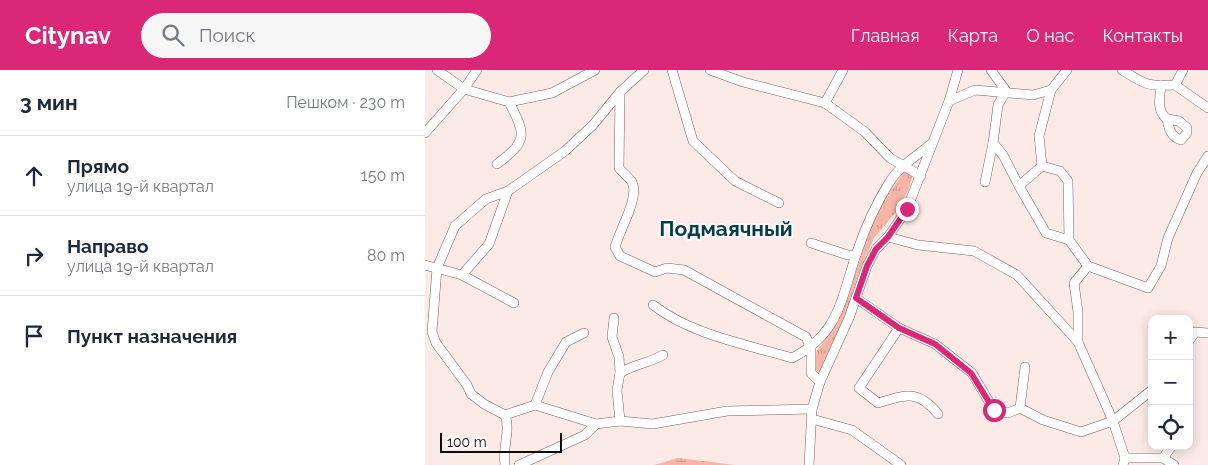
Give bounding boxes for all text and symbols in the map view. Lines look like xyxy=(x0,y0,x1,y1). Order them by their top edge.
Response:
search box xyxy=(141,13,491,58)
text: Citynav xyxy=(25,21,111,50)
icon: search xyxy=(159,21,187,49)
text: Поиск xyxy=(199,24,255,46)
text: Главная xyxy=(851,25,919,46)
text: Карта xyxy=(947,25,998,46)
text: О нас xyxy=(1026,25,1074,46)
text: Контакты xyxy=(1102,25,1183,46)
text: 3 мин xyxy=(20,90,78,115)
text: Пешком · 230 m xyxy=(286,93,405,112)
text: Прямо xyxy=(67,155,129,177)
icon: ahead xyxy=(20,162,48,190)
text: 150 m xyxy=(361,166,405,185)
text: улица 19-й квартал xyxy=(67,177,214,196)
route end xyxy=(896,198,919,221)
district label: Подмаячный xyxy=(659,216,793,241)
text: Направо xyxy=(67,235,148,257)
icon: right xyxy=(20,242,48,270)
text: 80 m xyxy=(367,246,405,265)
text: улица 19-й квартал xyxy=(67,257,214,276)
map controls xyxy=(1148,315,1193,450)
button: + xyxy=(1148,315,1193,360)
icon: arrive xyxy=(20,322,48,350)
text: Пункт назначения xyxy=(67,325,237,347)
button: − xyxy=(1148,360,1193,405)
route start xyxy=(983,399,1006,422)
button: locate xyxy=(1148,405,1193,450)
scale bar xyxy=(440,430,563,453)
text: 100 m xyxy=(447,434,487,450)

